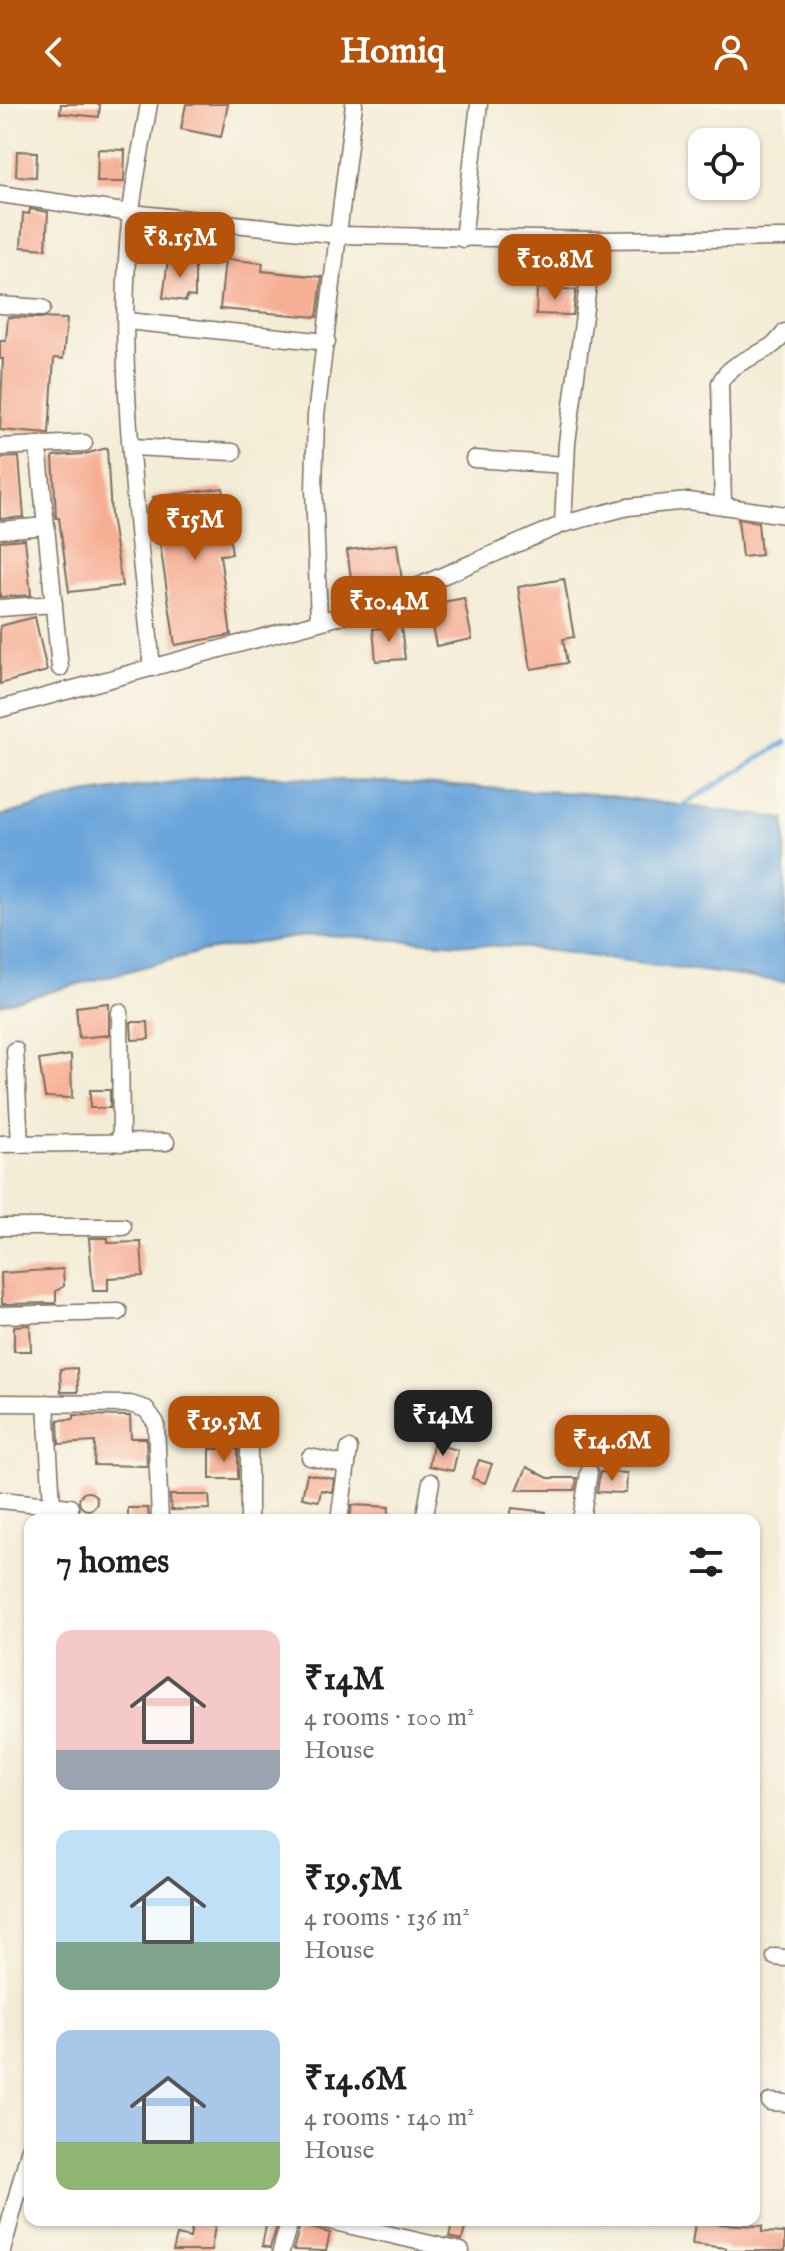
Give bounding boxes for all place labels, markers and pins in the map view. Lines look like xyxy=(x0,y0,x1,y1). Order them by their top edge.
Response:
pin: ₹8.15M xyxy=(115,212,245,280)
pin: ₹10.8M xyxy=(490,234,620,302)
pin: ₹15M xyxy=(148,494,242,562)
pin: ₹10.4M xyxy=(324,576,454,644)
pin: ₹14M xyxy=(396,1390,490,1458)
pin: ₹19.5M xyxy=(159,1396,289,1464)
pin: ₹14.6M xyxy=(547,1415,677,1483)

